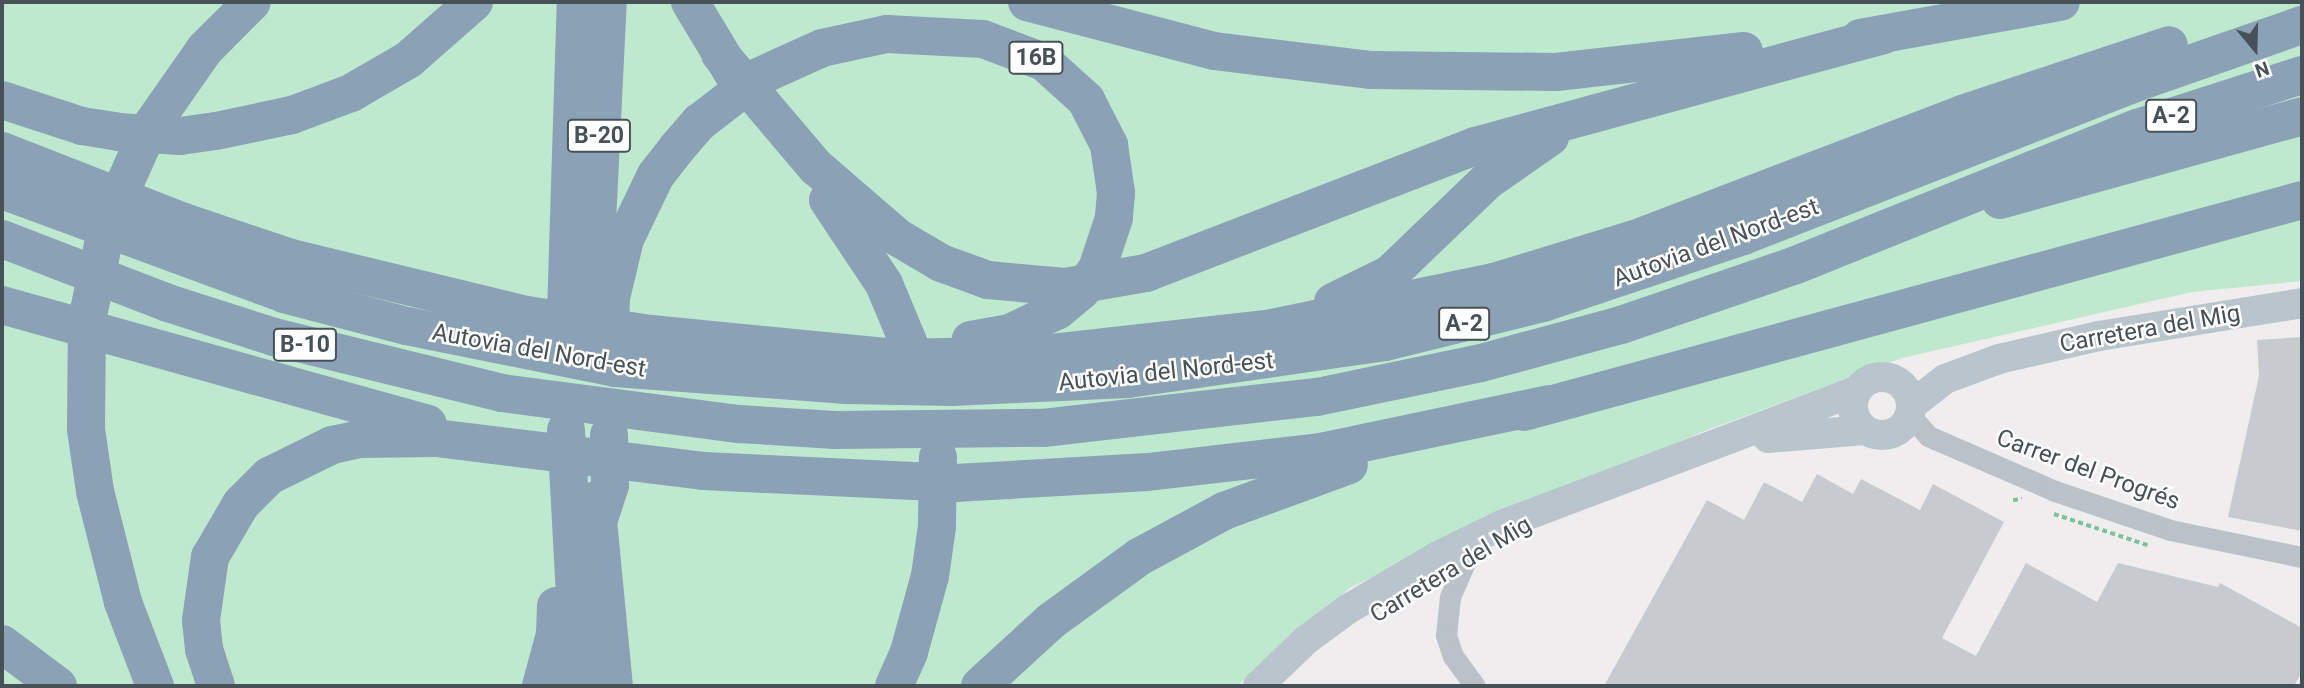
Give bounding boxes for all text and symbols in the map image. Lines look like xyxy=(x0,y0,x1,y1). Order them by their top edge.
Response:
north arrow xyxy=(2220,14,2290,84)
road number: 16B xyxy=(1008,39,1064,78)
text: N xyxy=(2252,56,2272,82)
road number: A-2 xyxy=(2145,97,2197,136)
road number: B-20 xyxy=(566,116,632,155)
street label: Autovia del Nord-est xyxy=(1609,192,1823,294)
street label: Carretera del Mig xyxy=(2057,299,2243,359)
road number: A-2 xyxy=(1438,304,1490,344)
street label: Autovia del Nord-est xyxy=(430,318,648,384)
road number: B-10 xyxy=(272,326,338,364)
street label: Autovia del Nord-est xyxy=(1057,346,1275,398)
street label: Carrer del Progrés xyxy=(1992,423,2184,517)
street label: Carretera del Mig xyxy=(1365,511,1537,629)

